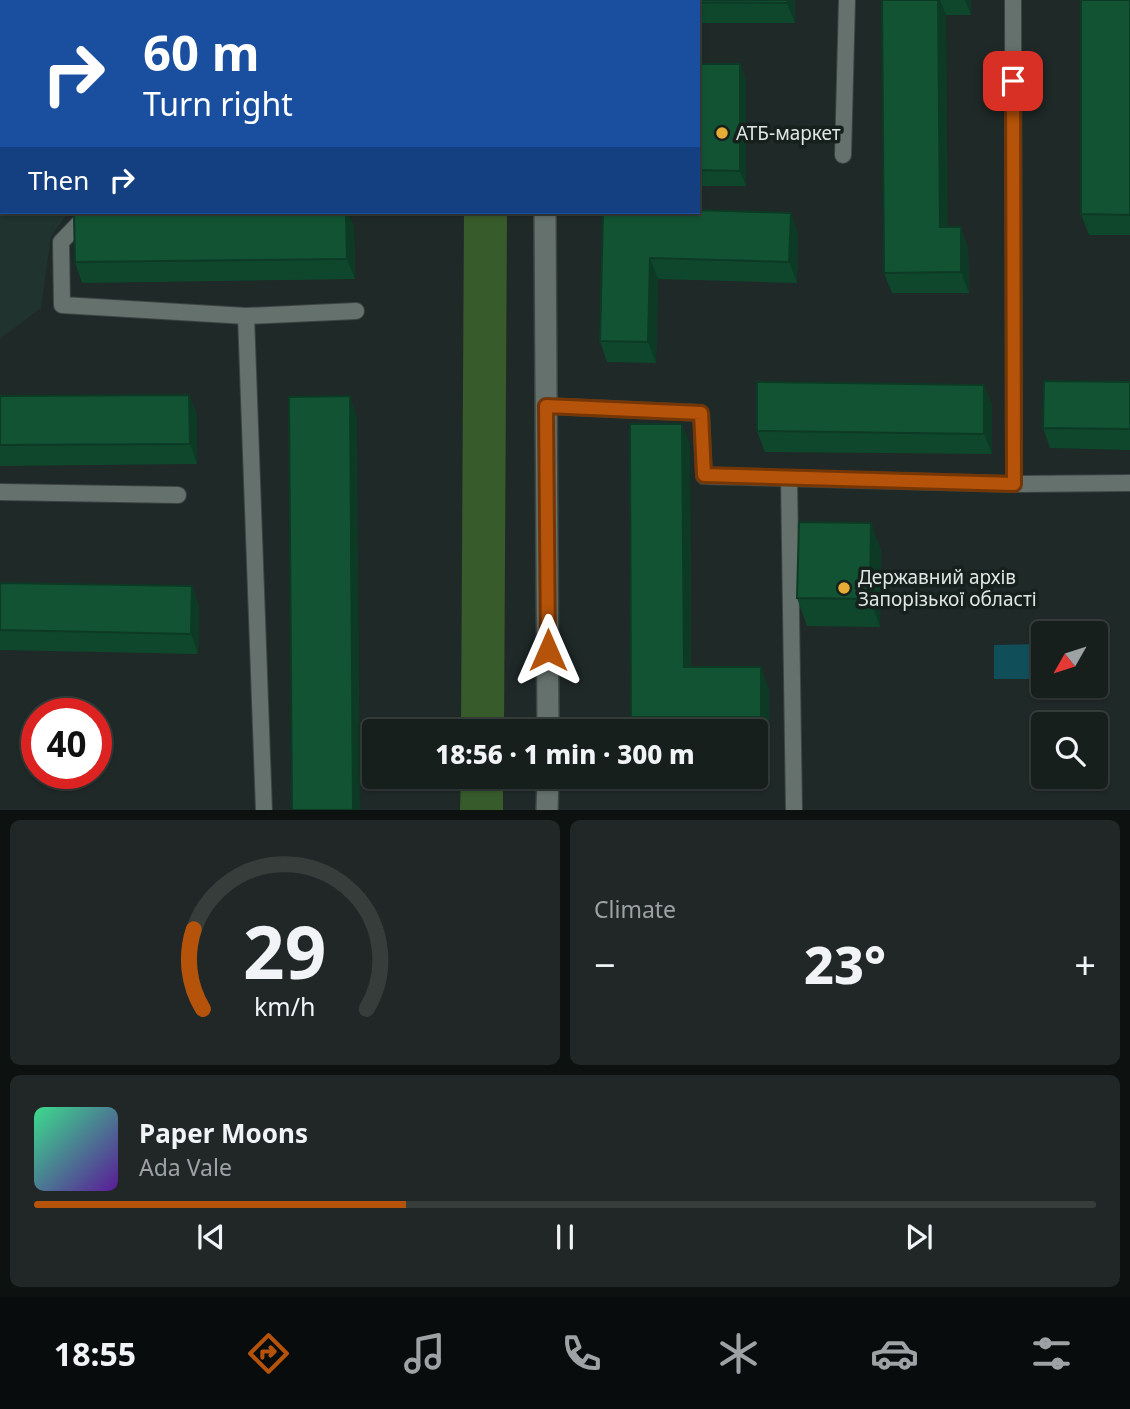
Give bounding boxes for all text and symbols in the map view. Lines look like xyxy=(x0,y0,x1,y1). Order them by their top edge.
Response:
text: 60 m xyxy=(143,19,260,85)
icon: right xyxy=(28,28,119,119)
pin xyxy=(983,51,1043,111)
icon: arrive xyxy=(994,62,1032,100)
text: Turn right xyxy=(143,82,293,125)
place label: АТБ-маркет xyxy=(736,120,841,146)
marker: АТБ-маркет xyxy=(714,125,730,141)
icon: right xyxy=(103,161,141,199)
text: Then xyxy=(28,162,89,198)
place label: Державний архів Запорізької області xyxy=(858,564,1037,612)
marker: Державний архів Запорізької області xyxy=(836,580,852,596)
position arrow xyxy=(511,613,585,687)
north arrow xyxy=(1031,621,1108,698)
map controls xyxy=(1031,621,1108,789)
speed limit sign: 40 xyxy=(21,698,112,789)
button: search xyxy=(1031,712,1108,789)
text: 18:56 · 1 min · 300 m xyxy=(435,736,695,772)
text: Climate xyxy=(594,893,676,925)
text: 29 xyxy=(243,901,327,1000)
text: 23° xyxy=(804,928,886,999)
text: − xyxy=(594,938,616,990)
text: + xyxy=(1074,938,1096,990)
text: km/h xyxy=(254,988,316,1022)
text: Paper Moons xyxy=(139,1115,308,1151)
text: Ada Vale xyxy=(139,1151,232,1183)
icon: previous xyxy=(192,1218,230,1256)
icon: pause xyxy=(546,1218,584,1256)
icon: next xyxy=(900,1218,938,1256)
icon: directions xyxy=(244,1329,293,1378)
icon: music xyxy=(400,1329,449,1378)
icon: phone xyxy=(557,1329,606,1378)
icon: climate xyxy=(714,1329,763,1378)
icon: car xyxy=(870,1329,919,1378)
icon: filters xyxy=(1027,1329,1076,1378)
text: 18:55 xyxy=(54,1332,136,1375)

